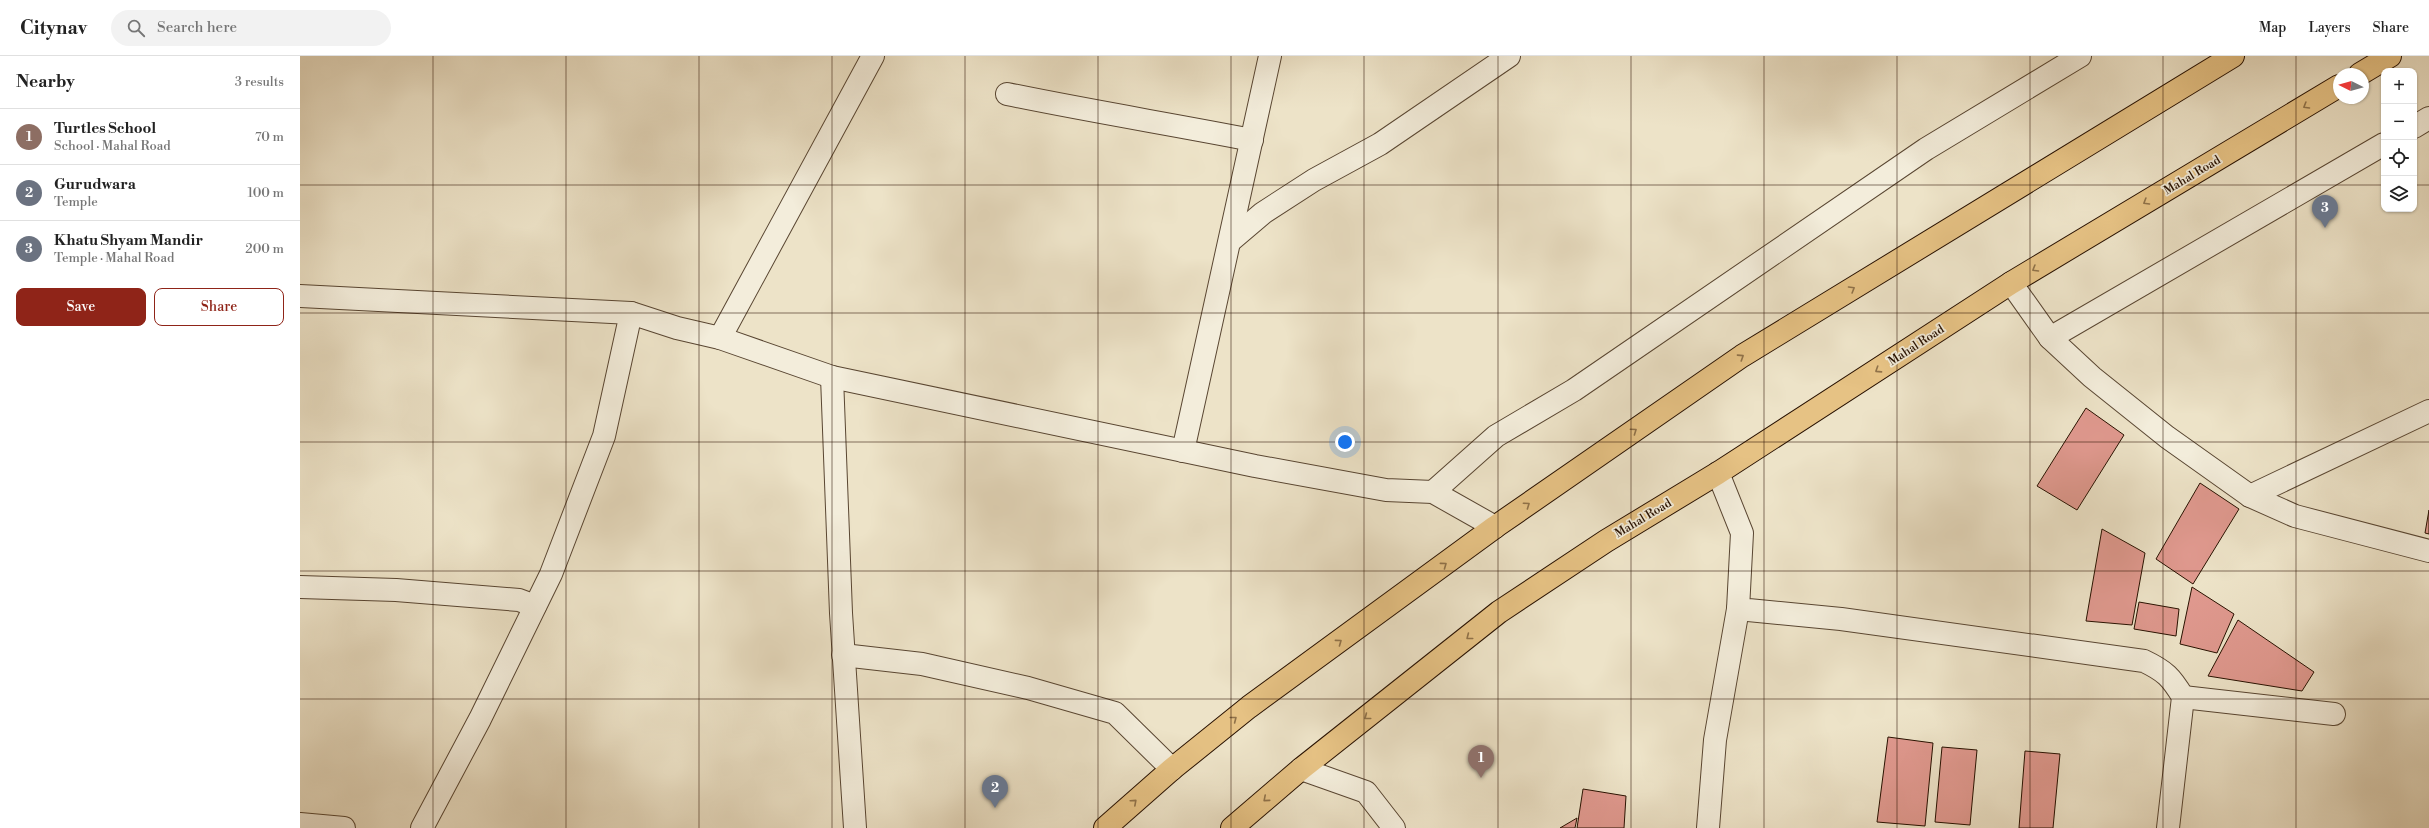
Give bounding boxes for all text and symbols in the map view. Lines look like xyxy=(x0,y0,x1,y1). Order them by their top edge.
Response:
search box xyxy=(111,10,391,46)
text: Citynav xyxy=(20,16,87,40)
icon: search xyxy=(125,17,147,39)
text: Search here xyxy=(157,18,237,37)
text: Map xyxy=(2259,19,2286,37)
text: Layers xyxy=(2308,19,2351,37)
text: Share xyxy=(2373,19,2409,37)
north arrow xyxy=(2333,68,2369,104)
map controls xyxy=(2381,68,2417,212)
button: + xyxy=(2381,68,2417,104)
text: Nearby xyxy=(16,71,75,93)
text: 3 results xyxy=(235,74,284,90)
one-way arrow xyxy=(2303,102,2310,109)
button: − xyxy=(2381,104,2417,140)
text: Turtles School xyxy=(54,119,156,138)
text: 1 xyxy=(26,129,32,145)
text: 70 m xyxy=(255,129,284,145)
text: School · Mahal Road xyxy=(54,138,171,154)
button: locate xyxy=(2381,140,2417,176)
street label: Mahal Road xyxy=(2161,152,2224,198)
text: Gurudwara xyxy=(54,175,136,194)
button: layers xyxy=(2381,176,2417,212)
text: 2 xyxy=(25,185,33,201)
text: 100 m xyxy=(248,185,284,201)
text: Temple xyxy=(54,194,98,210)
pin: 3 xyxy=(2312,195,2338,228)
one-way arrow xyxy=(2143,198,2150,205)
text: Khatu Shyam Mandir xyxy=(54,231,203,250)
text: 3 xyxy=(25,241,33,257)
text: 200 m xyxy=(245,241,284,257)
text: Temple · Mahal Road xyxy=(54,250,174,266)
one-way arrow xyxy=(2032,265,2039,272)
one-way arrow xyxy=(1848,287,1855,294)
button: Save xyxy=(16,288,146,326)
button: Share xyxy=(154,288,284,326)
street label: Mahal Road xyxy=(1885,322,1947,369)
one-way arrow xyxy=(1737,354,1744,362)
one-way arrow xyxy=(1875,365,1882,372)
one-way arrow xyxy=(1630,428,1637,436)
your location xyxy=(1335,432,1355,452)
street label: Mahal Road xyxy=(1612,495,1675,541)
one-way arrow xyxy=(1523,502,1530,510)
one-way arrow xyxy=(1439,563,1446,570)
one-way arrow xyxy=(1466,632,1473,639)
one-way arrow xyxy=(1334,640,1341,647)
one-way arrow xyxy=(1364,712,1371,719)
one-way arrow xyxy=(1230,717,1237,724)
pin: 1 xyxy=(1468,745,1494,778)
pin: 2 xyxy=(982,775,1008,808)
one-way arrow xyxy=(1263,794,1270,801)
one-way arrow xyxy=(1130,800,1137,807)

